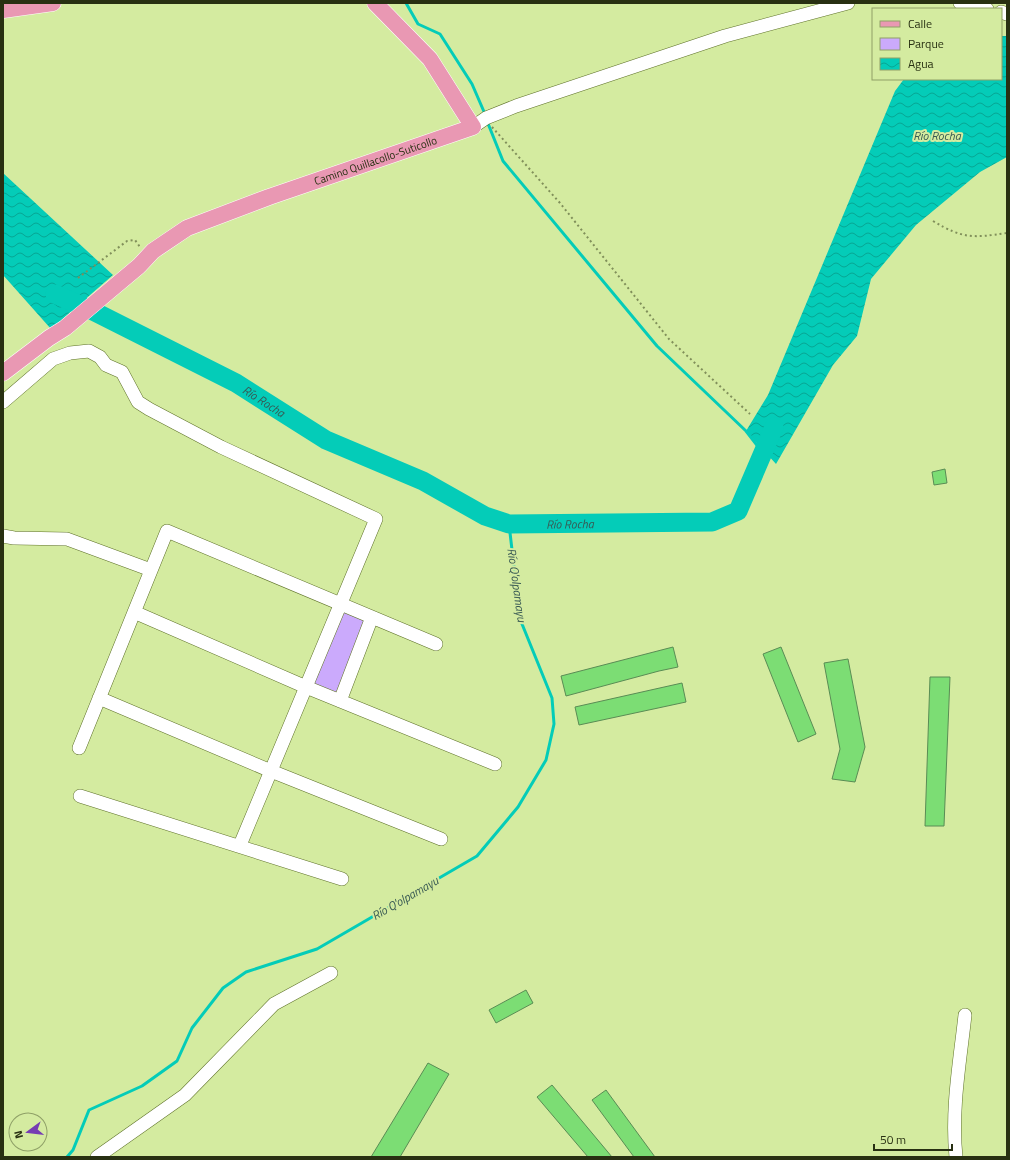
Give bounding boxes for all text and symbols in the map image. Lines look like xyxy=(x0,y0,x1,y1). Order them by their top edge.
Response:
legend xyxy=(872,8,1002,80)
text: Calle xyxy=(908,14,932,33)
text: Parque xyxy=(908,34,944,53)
text: Agua xyxy=(908,54,934,73)
water label: Río Rocha xyxy=(913,126,962,145)
street label: Camino Quillacollo-Suticollo xyxy=(312,132,439,189)
water label: Río Rocha xyxy=(239,380,290,422)
water label: Río Rocha xyxy=(546,514,595,533)
water label: Río Q'olpamayu xyxy=(502,547,532,624)
water label: Río Q'olpamayu xyxy=(368,871,443,925)
north arrow xyxy=(8,1112,48,1152)
scale bar xyxy=(874,1126,952,1152)
text: N xyxy=(10,1129,27,1140)
text: 50 m xyxy=(880,1130,906,1149)

